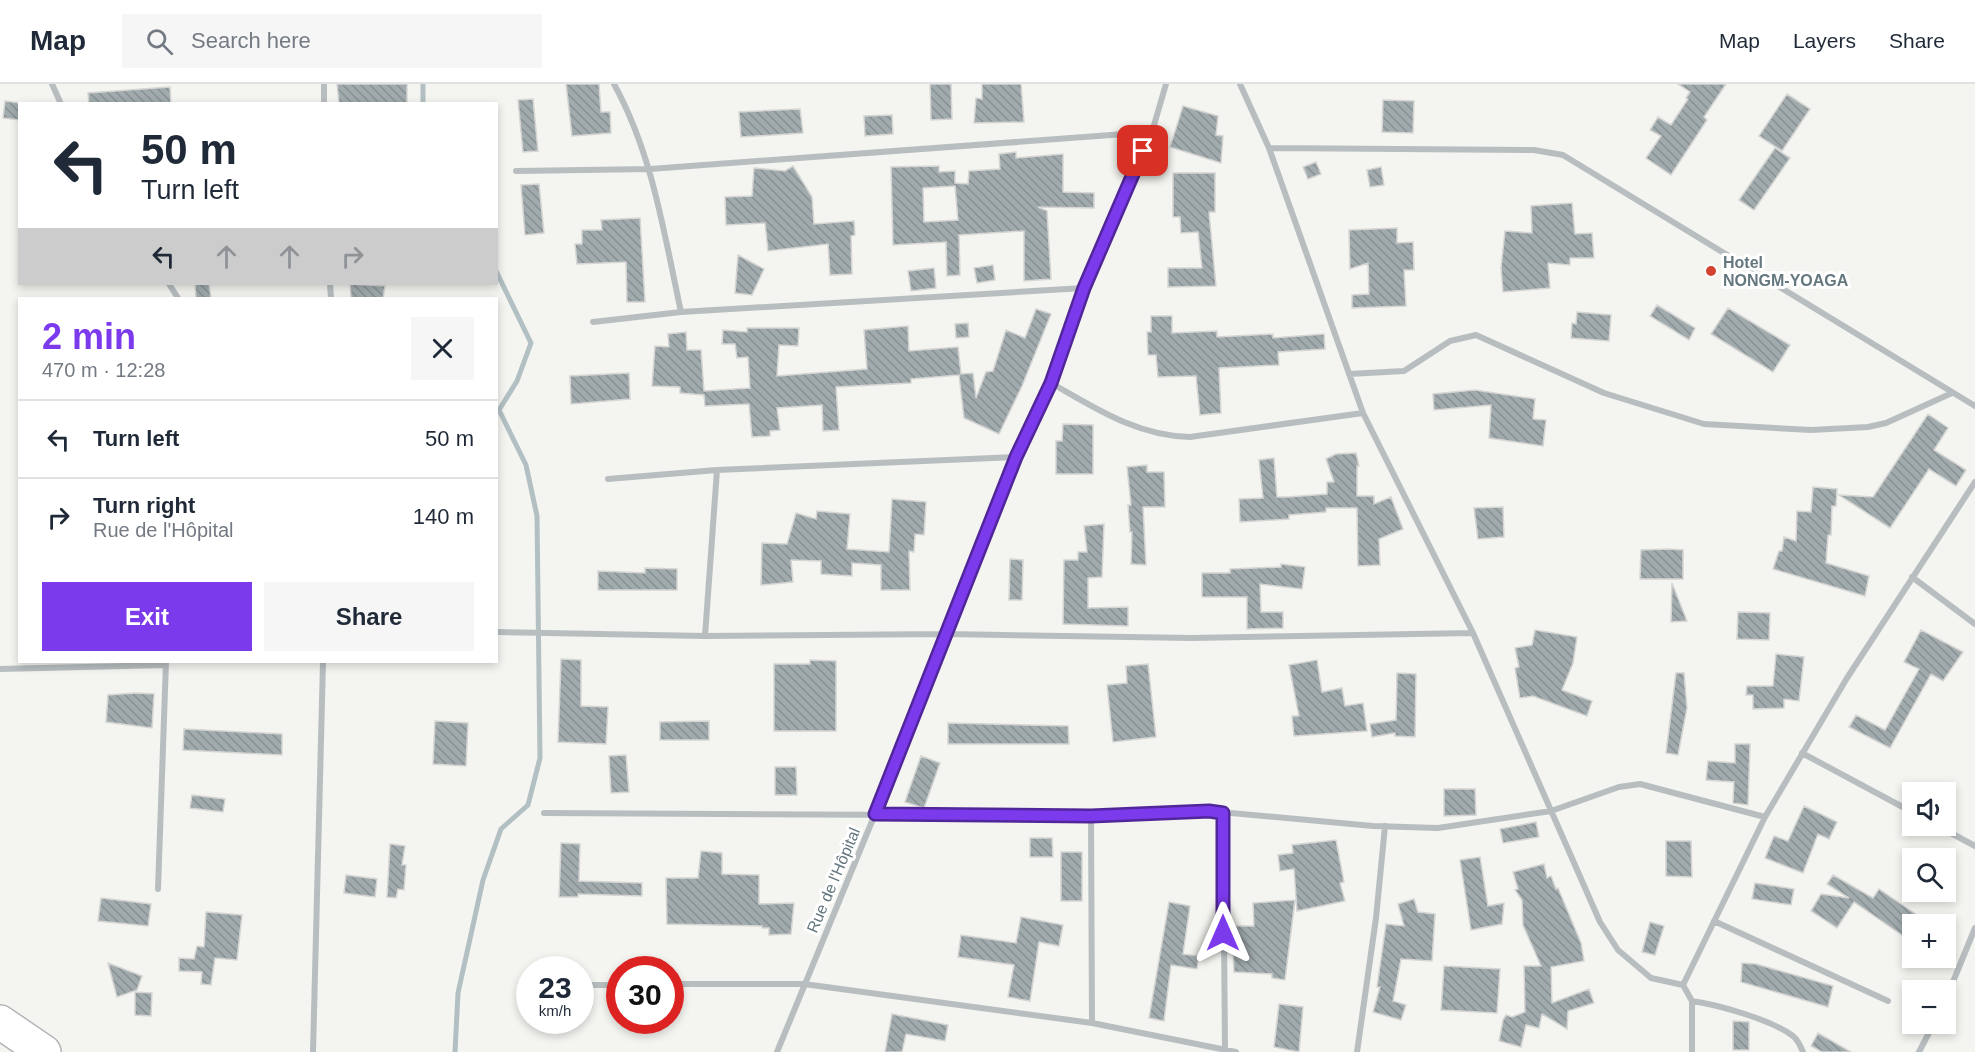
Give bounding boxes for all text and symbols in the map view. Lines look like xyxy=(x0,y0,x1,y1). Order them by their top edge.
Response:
search box xyxy=(122,14,542,68)
text: Map xyxy=(30,25,86,56)
icon: search xyxy=(143,25,176,58)
text: Search here xyxy=(191,28,311,53)
text: Map xyxy=(1719,29,1760,52)
text: Layers xyxy=(1793,29,1856,52)
text: Share xyxy=(1889,29,1945,52)
pin xyxy=(1117,125,1168,176)
icon: left xyxy=(42,126,120,204)
text: 50 m xyxy=(141,126,237,173)
icon: arrive xyxy=(1126,134,1159,167)
text: Turn left xyxy=(141,175,239,205)
icon: left xyxy=(147,240,180,273)
icon: ahead xyxy=(210,240,243,273)
icon: ahead xyxy=(273,240,306,273)
icon: right xyxy=(336,240,369,273)
place label: Hotel NONGM-YOAGA xyxy=(1723,254,1849,289)
marker: Hotel NONGM-YOAGA xyxy=(1704,264,1718,278)
text: 2 min xyxy=(42,316,136,357)
button: close xyxy=(411,317,474,380)
text: 470 m · 12:28 xyxy=(42,359,165,381)
icon: left xyxy=(42,423,75,456)
text: Turn left xyxy=(93,426,179,451)
text: 50 m xyxy=(425,426,474,451)
text: Turn right xyxy=(93,493,195,518)
icon: right xyxy=(42,501,75,534)
text: 140 m xyxy=(413,504,474,529)
text: Rue de l'Hôpital xyxy=(93,519,234,541)
button: Exit xyxy=(42,582,252,651)
button: Share xyxy=(264,582,474,651)
map controls xyxy=(1902,782,1956,1034)
button: sound xyxy=(1902,782,1956,836)
street label: Rue de l'Hôpital xyxy=(804,825,863,935)
button: search xyxy=(1902,848,1956,902)
position arrow xyxy=(1191,901,1255,965)
button: + xyxy=(1902,914,1956,968)
speed limit sign: 30 xyxy=(606,956,684,1034)
text: 23 xyxy=(538,971,572,1004)
button: − xyxy=(1902,980,1956,1034)
text: km/h xyxy=(539,1002,571,1019)

